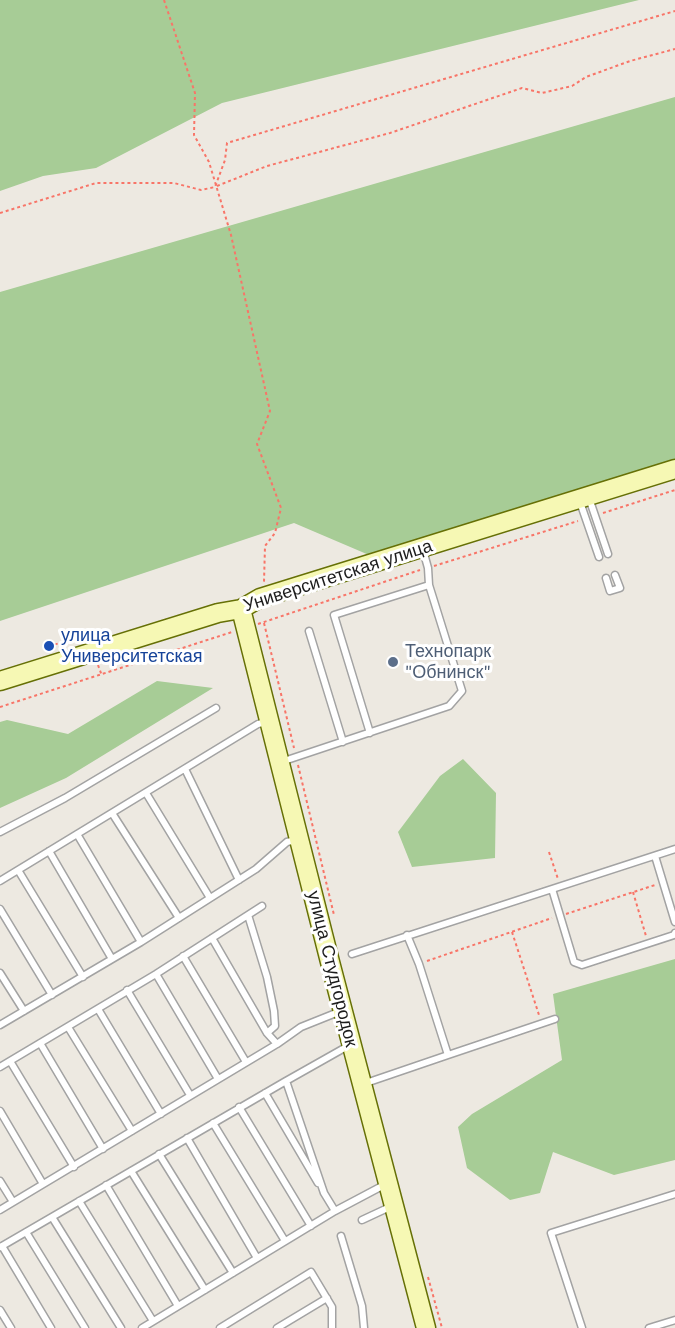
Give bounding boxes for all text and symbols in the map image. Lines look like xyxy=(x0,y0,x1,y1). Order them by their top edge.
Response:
street label: Университетская улица xyxy=(241,535,435,617)
place label: улица Университетская xyxy=(61,625,203,668)
marker: улица Университетская xyxy=(42,639,56,653)
place label: Технопарк "Обнинск" xyxy=(405,641,491,684)
marker: Технопарк "Обнинск" xyxy=(386,655,400,669)
street label: улица Студгородок xyxy=(302,889,362,1049)

